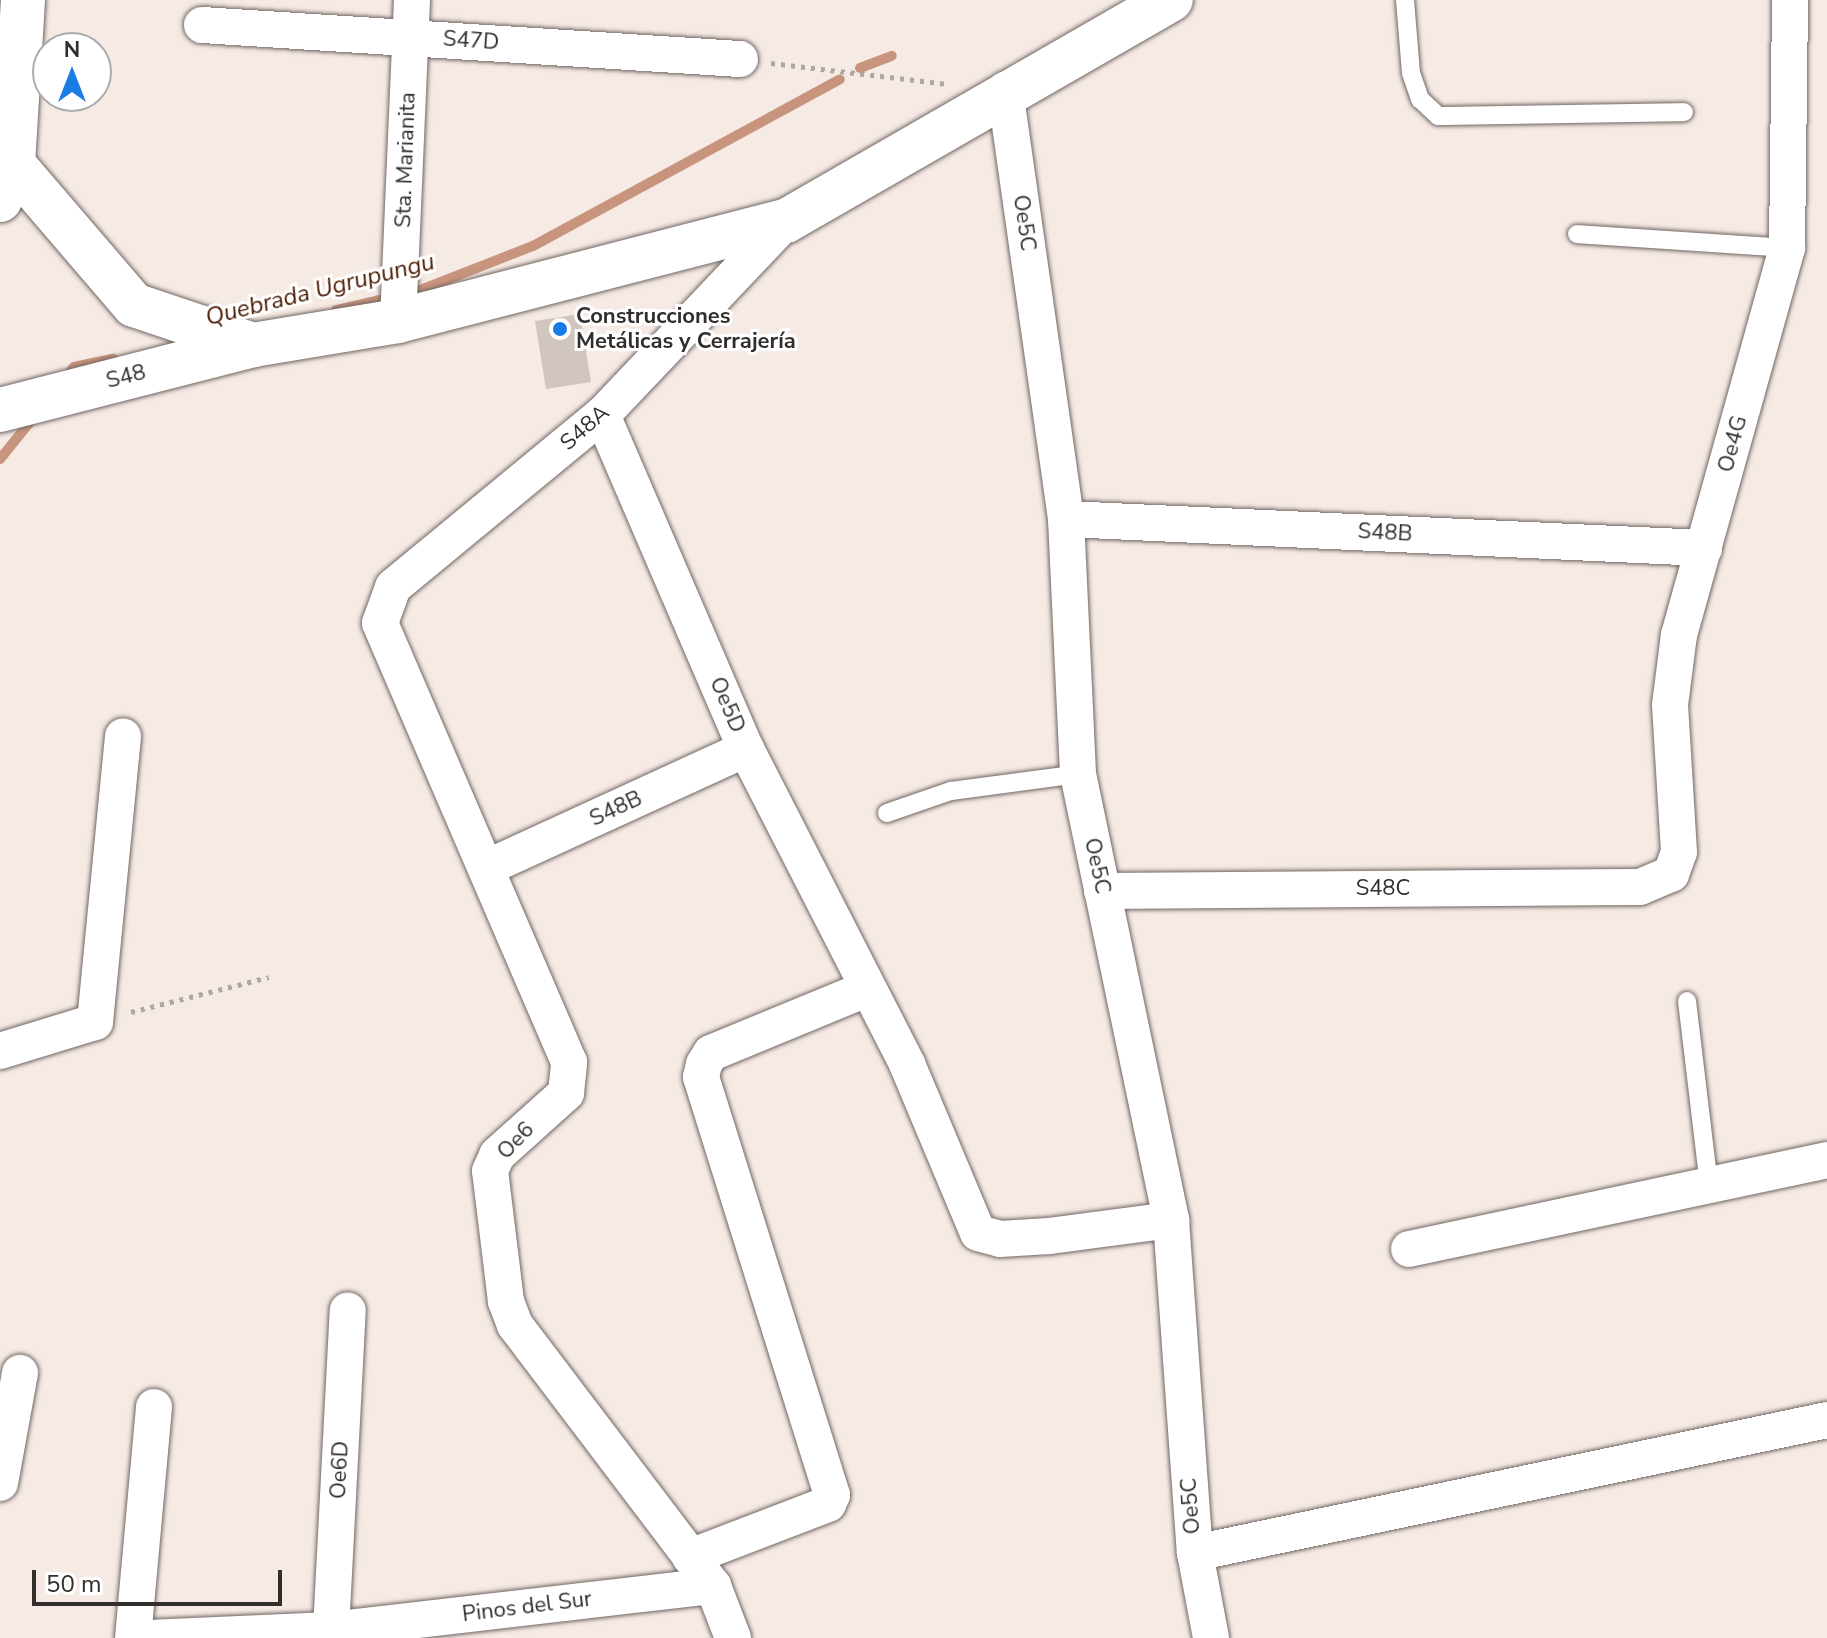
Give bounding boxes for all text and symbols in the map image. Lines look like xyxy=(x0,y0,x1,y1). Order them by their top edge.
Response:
street label: S47D xyxy=(442,26,500,56)
north arrow xyxy=(32,32,112,112)
text: N xyxy=(64,35,80,65)
street label: Sta. Marianita xyxy=(390,92,422,228)
street label: Oe5C xyxy=(1007,193,1041,253)
water label: Quebrada Ugrupungu xyxy=(203,248,437,332)
place label: Construcciones Metálicas y Cerrajería xyxy=(576,303,796,354)
marker: Construcciones Metálicas y Cerrajería xyxy=(551,320,569,338)
street label: S48 xyxy=(103,359,149,395)
street label: S48A xyxy=(555,400,615,456)
street label: Oe4G xyxy=(1713,413,1753,475)
street label: S48B xyxy=(1357,518,1413,548)
street label: Oe5D xyxy=(703,673,751,737)
street label: S48B xyxy=(586,785,646,833)
street label: Oe5C xyxy=(1078,836,1116,896)
street label: S48C xyxy=(1356,876,1410,902)
street label: Oe6 xyxy=(492,1117,540,1165)
street label: Oe6D xyxy=(325,1440,355,1500)
street label: Oe5C xyxy=(1176,1477,1206,1535)
scale bar xyxy=(36,1554,286,1604)
text: 50 m xyxy=(46,1568,102,1600)
street label: Pinos del Sur xyxy=(461,1586,593,1628)

